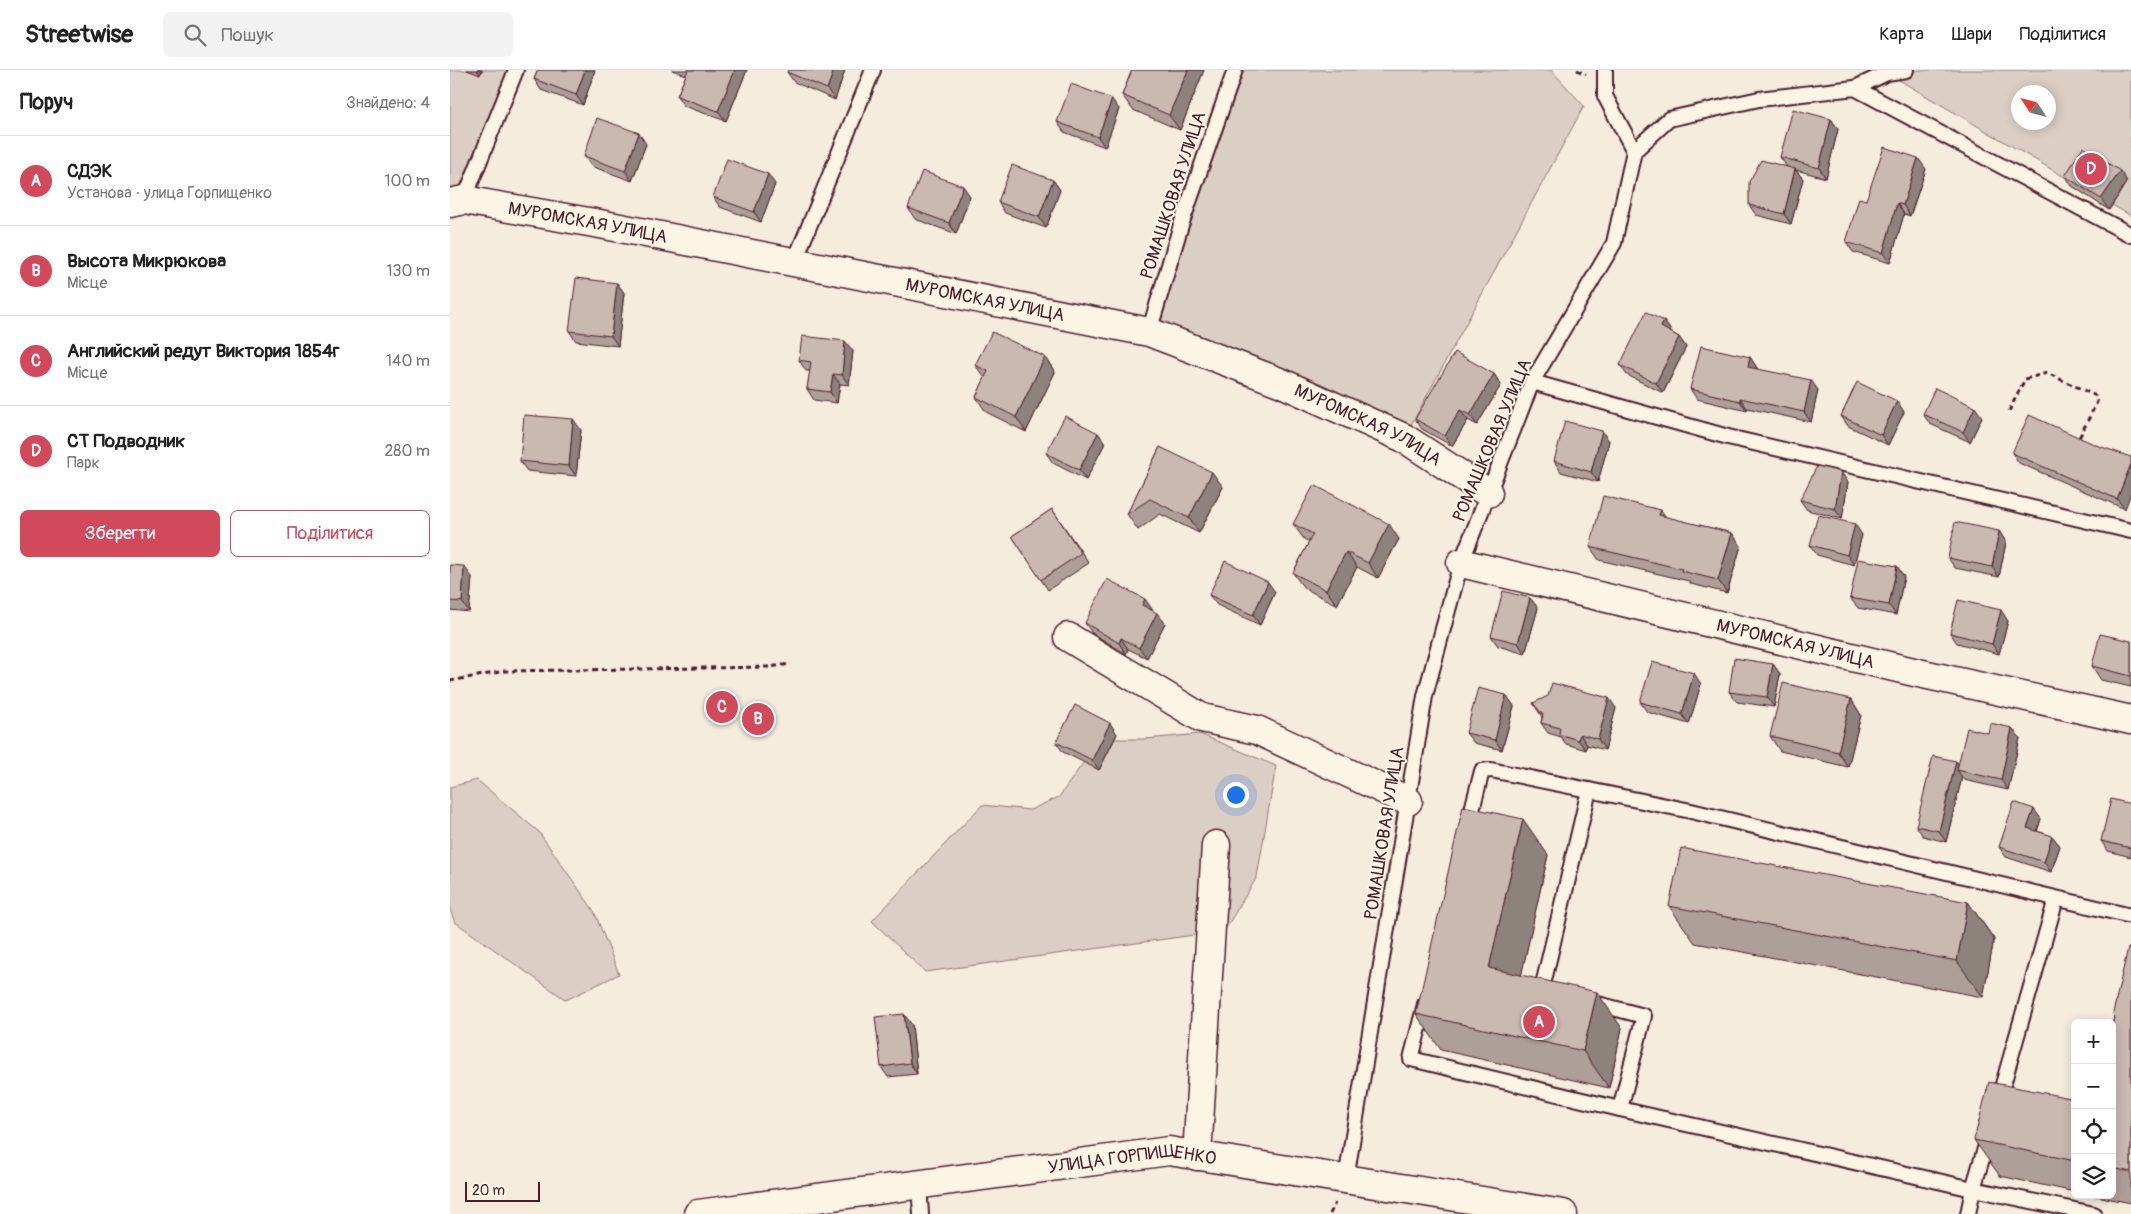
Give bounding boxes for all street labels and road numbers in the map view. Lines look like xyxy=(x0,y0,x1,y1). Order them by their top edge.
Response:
street label: РОМАШКОВАЯ УЛИЦА xyxy=(1136,108,1211,282)
street label: МУРОМСКАЯ УЛИЦА xyxy=(506,197,669,249)
street label: МУРОМСКАЯ УЛИЦА xyxy=(904,273,1067,327)
street label: РОМАШКОВАЯ УЛИЦА xyxy=(1448,355,1537,525)
street label: МУРОМСКАЯ УЛИЦА xyxy=(1291,379,1446,472)
street label: МУРОМСКАЯ УЛИЦА xyxy=(1714,614,1877,674)
street label: РОМАШКОВАЯ УЛИЦА xyxy=(1359,745,1410,921)
street label: УЛИЦА ГОРПИЩЕНКО xyxy=(1046,1139,1218,1179)

